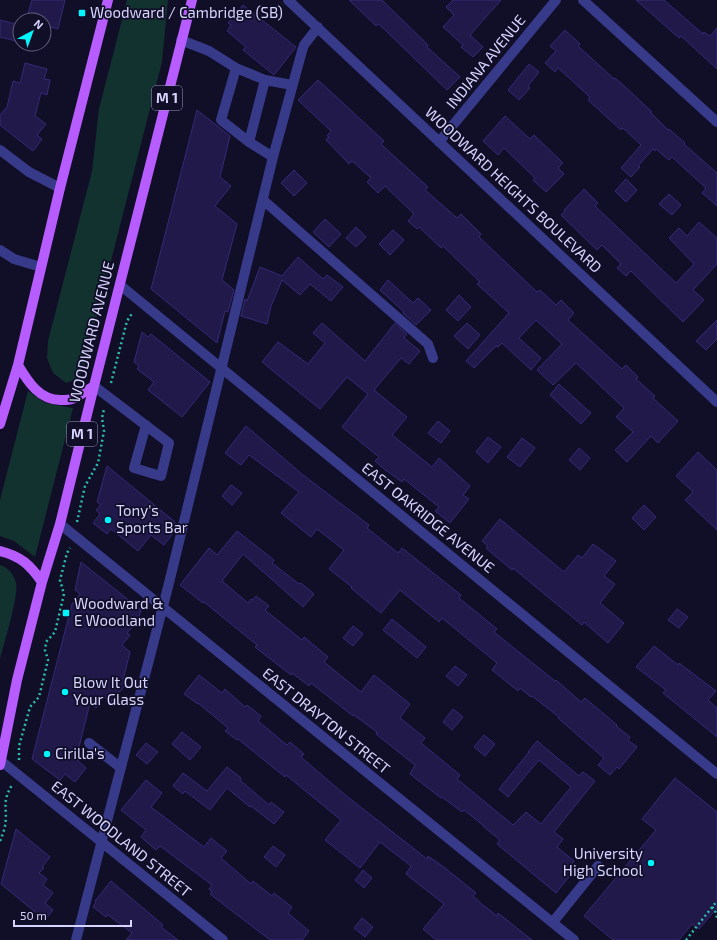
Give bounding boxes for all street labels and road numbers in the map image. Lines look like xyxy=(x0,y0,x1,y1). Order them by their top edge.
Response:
street label: INDIANA AVENUE xyxy=(442,11,529,112)
road number: M 1 xyxy=(152,86,182,110)
street label: WOODWARD HEIGHTS BOULEVARD xyxy=(422,103,606,276)
street label: WOODWARD AVENUE xyxy=(65,259,117,404)
road number: M 1 xyxy=(67,422,97,446)
street label: EAST OAKRIDGE AVENUE xyxy=(359,458,499,576)
street label: EAST DRAYTON STREET xyxy=(259,663,394,777)
street label: EAST WOODLAND STREET xyxy=(48,776,195,900)

